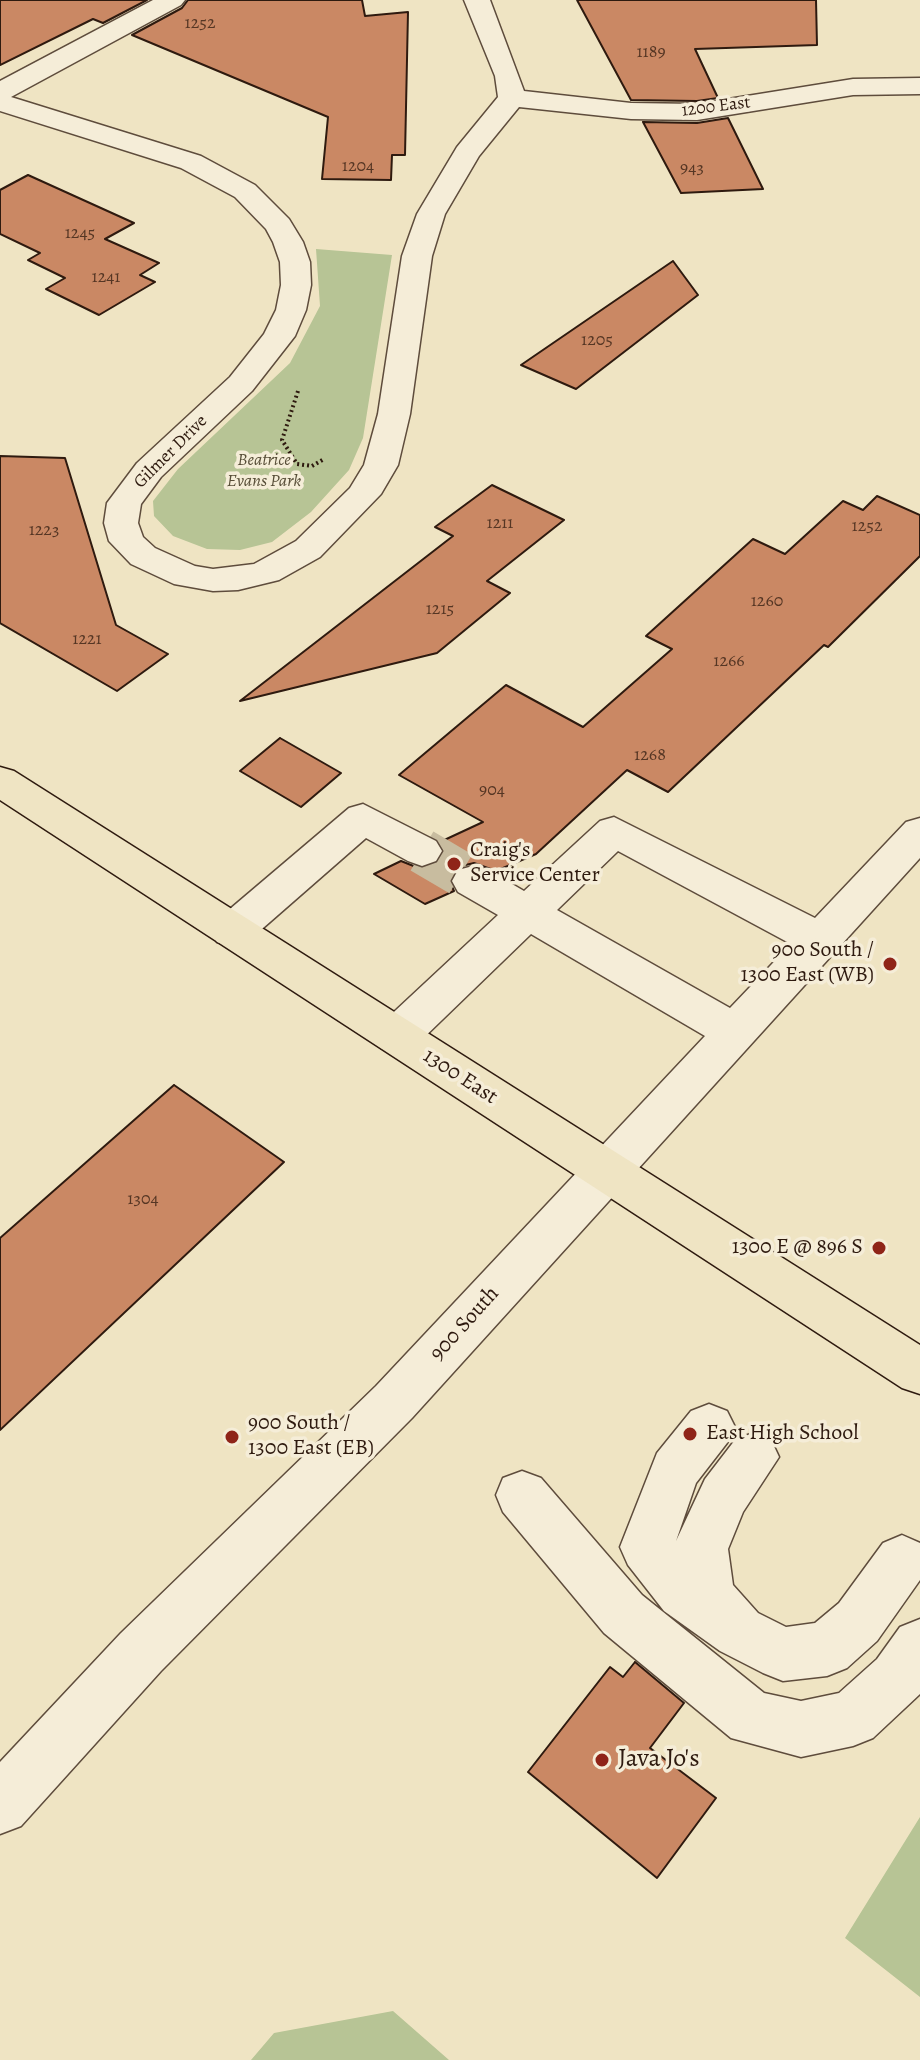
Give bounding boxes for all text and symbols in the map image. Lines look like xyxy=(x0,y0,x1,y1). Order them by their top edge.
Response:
house number: 1252 xyxy=(185,13,215,35)
house number: 1189 xyxy=(636,42,666,64)
street label: 1200 East xyxy=(680,92,752,122)
house number: 1204 xyxy=(342,156,374,178)
house number: 943 xyxy=(680,158,704,180)
house number: 1245 xyxy=(65,223,95,245)
house number: 1241 xyxy=(91,267,121,289)
house number: 1205 xyxy=(581,330,613,352)
street label: Gilmer Drive xyxy=(130,411,212,493)
park label: Beatrice Evans Park xyxy=(227,450,301,492)
house number: 1211 xyxy=(486,513,514,535)
house number: 1252 xyxy=(852,516,882,538)
house number: 1223 xyxy=(29,520,59,542)
house number: 1260 xyxy=(751,591,783,613)
house number: 1215 xyxy=(426,599,454,621)
house number: 1221 xyxy=(72,629,102,651)
house number: 1266 xyxy=(713,651,745,673)
house number: 1268 xyxy=(634,745,666,767)
house number: 904 xyxy=(479,780,505,802)
place label: Craig's Service Center xyxy=(470,838,600,890)
marker: Craig's Service Center xyxy=(445,855,463,873)
place label: 900 South / 1300 East (WB) xyxy=(741,938,874,990)
marker: 900 South / 1300 East (WB) xyxy=(881,955,899,973)
street label: 1300 East xyxy=(418,1043,502,1111)
house number: 1304 xyxy=(127,1189,159,1211)
place label: 1300 E @ 896 S xyxy=(732,1235,863,1261)
marker: 1300 E @ 896 S xyxy=(870,1239,888,1257)
street label: 900 South xyxy=(425,1281,505,1367)
place label: 900 South / 1300 East (EB) xyxy=(248,1411,374,1462)
place label: East High School xyxy=(706,1421,859,1447)
marker: East High School xyxy=(681,1425,699,1443)
marker: 900 South / 1300 East (EB) xyxy=(223,1428,241,1446)
place label: Java Jo's xyxy=(618,1744,700,1776)
marker: Java Jo's xyxy=(593,1751,611,1769)

